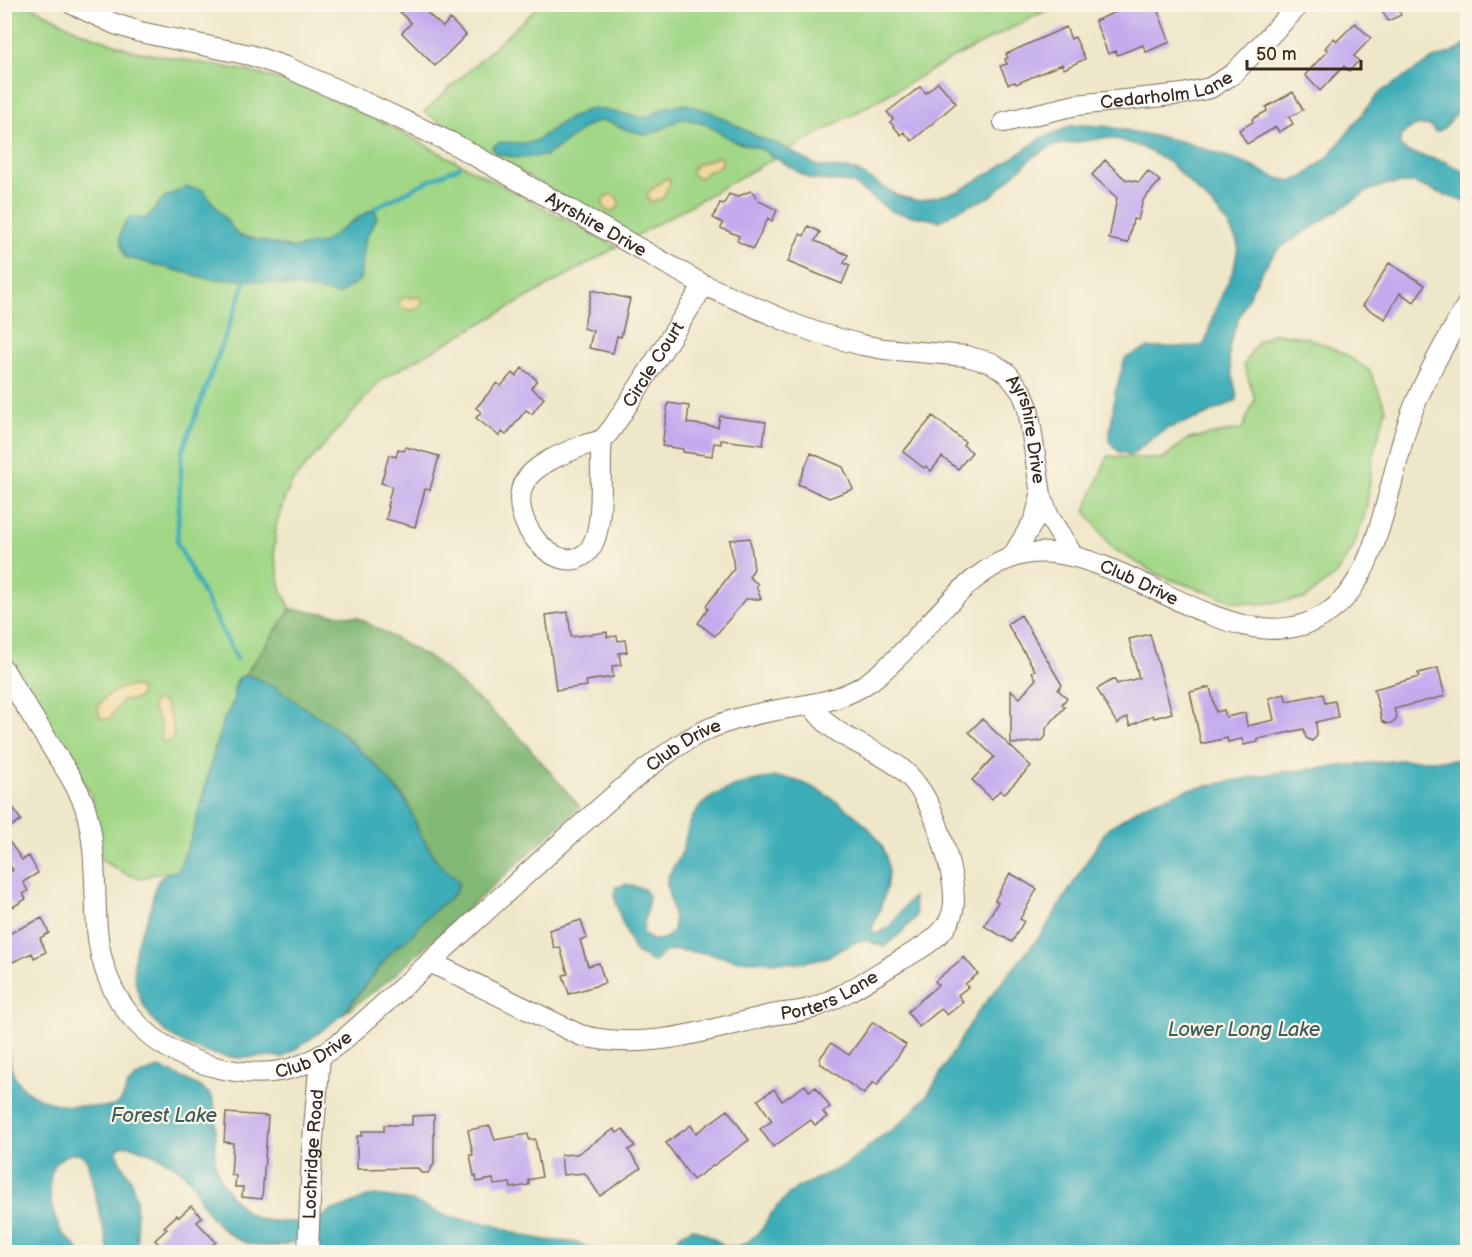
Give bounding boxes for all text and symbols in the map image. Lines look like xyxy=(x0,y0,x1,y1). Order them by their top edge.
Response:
scale bar xyxy=(1247,33,1361,71)
text: 50 m xyxy=(1256,44,1297,65)
street label: Cedarholm Lane xyxy=(1099,67,1237,113)
street label: Ayrshire Drive xyxy=(542,188,650,262)
street label: Circle Court xyxy=(619,318,689,411)
street label: Ayrshire Drive xyxy=(1001,371,1049,485)
street label: Club Drive xyxy=(1097,556,1182,610)
street label: Club Drive xyxy=(642,715,724,776)
street label: Porters Lane xyxy=(779,966,882,1024)
water label: Lower Long Lake xyxy=(1168,1018,1321,1042)
street label: Club Drive xyxy=(273,1027,357,1083)
street label: Lochridge Road xyxy=(299,1088,328,1220)
water label: Forest Lake xyxy=(111,1104,218,1128)

